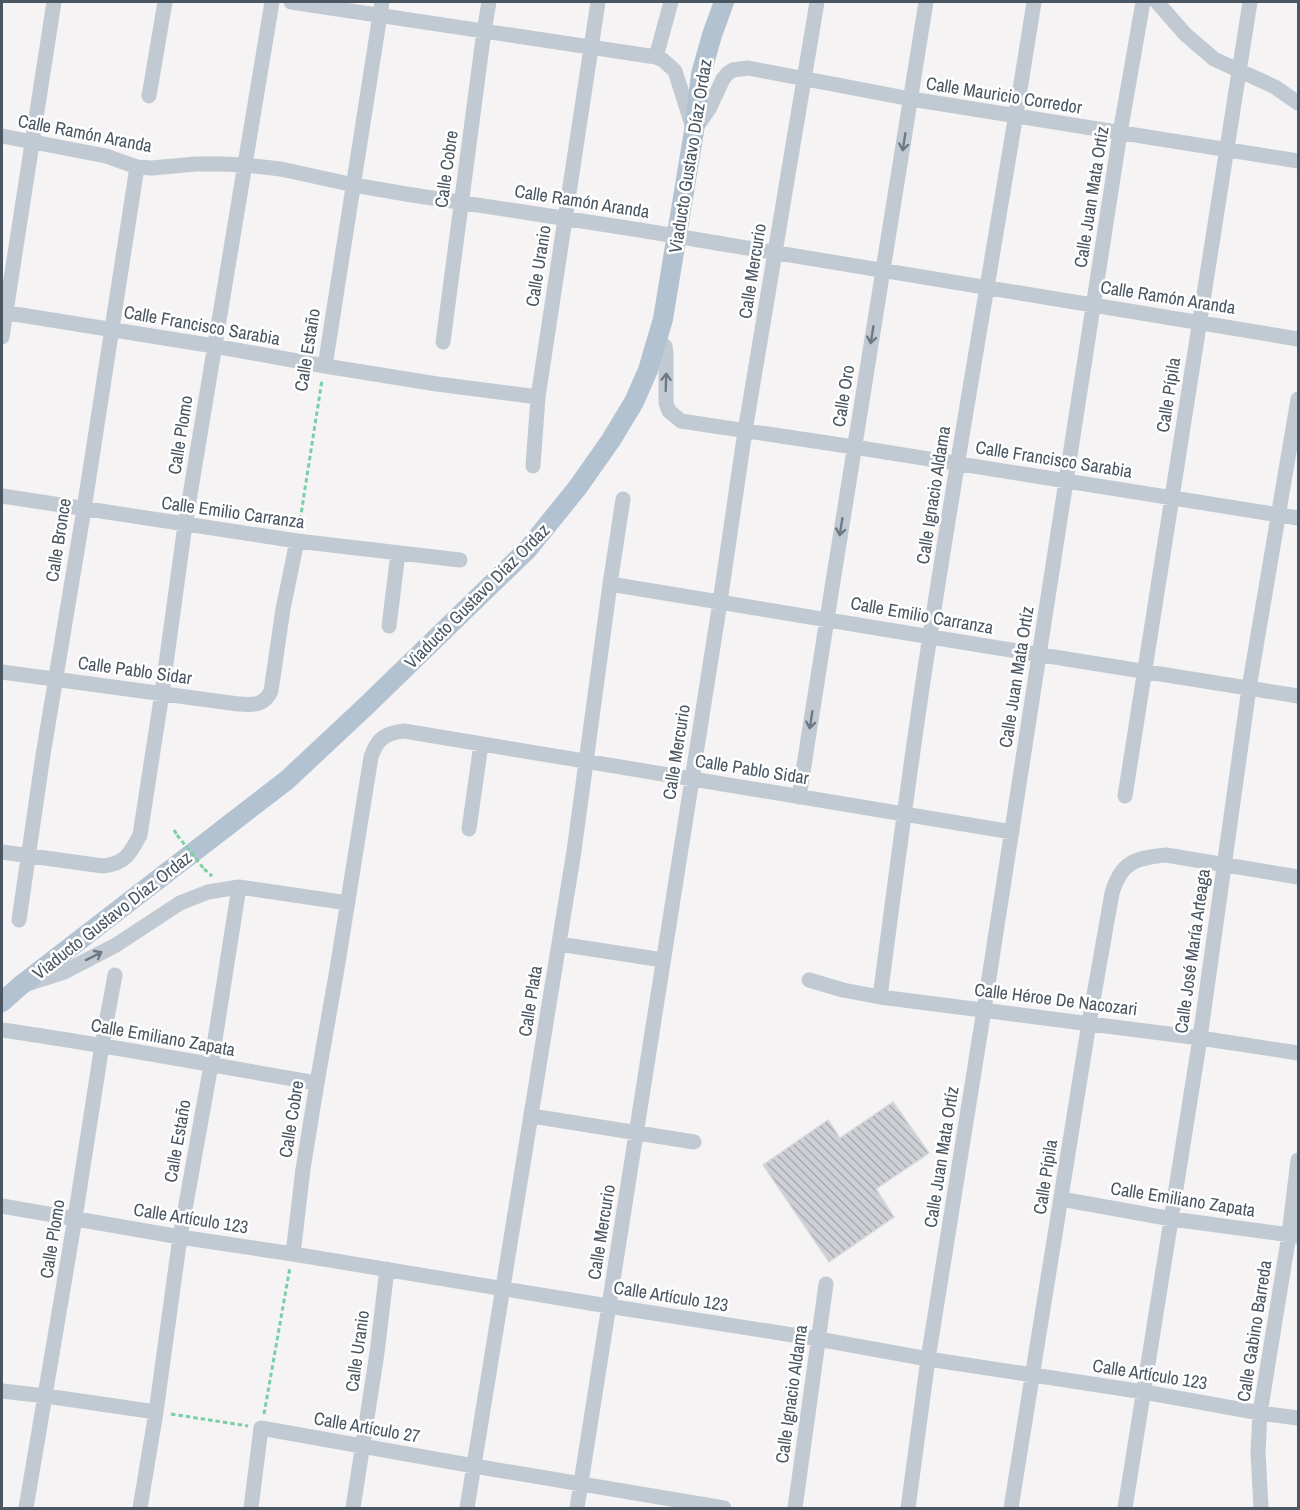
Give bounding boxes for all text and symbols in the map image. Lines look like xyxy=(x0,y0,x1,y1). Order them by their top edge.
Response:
street label: Viaducto Gustavo Díaz Ordaz xyxy=(662,57,718,255)
street label: Calle Mauricio Corredor xyxy=(924,70,1084,120)
street label: Calle Ramón Aranda xyxy=(16,108,154,158)
street label: Calle Juan Mata Ortíz xyxy=(1067,125,1115,269)
street label: Calle Cobre xyxy=(428,129,464,209)
one-way arrow xyxy=(898,132,909,152)
street label: Calle Ramón Aranda xyxy=(513,178,651,224)
street label: Calle Mercurio xyxy=(732,222,772,320)
street label: Calle Uranio xyxy=(519,224,557,308)
street label: Calle Ramón Aranda xyxy=(1099,274,1237,320)
street label: Calle Francisco Sarabia xyxy=(122,299,282,351)
street label: Calle Estaño xyxy=(288,307,326,393)
one-way arrow xyxy=(867,324,878,344)
street label: Calle Pípila xyxy=(1150,356,1186,434)
street label: Calle Oro xyxy=(826,363,860,429)
one-way arrow xyxy=(660,372,671,392)
street label: Calle Plomo xyxy=(161,394,199,476)
street label: Calle Ignacio Aldama xyxy=(910,424,956,566)
street label: Calle Francisco Sarabia xyxy=(974,434,1134,484)
street label: Calle Emilio Carranza xyxy=(160,490,306,534)
street label: Calle Bronce xyxy=(39,496,77,584)
one-way arrow xyxy=(836,517,847,537)
street label: Viaducto Gustavo Díaz Ordaz xyxy=(399,518,555,674)
street label: Calle Emilio Carranza xyxy=(849,590,995,640)
street label: Calle Juan Mata Ortíz xyxy=(992,605,1040,749)
street label: Calle Pablo Sidar xyxy=(76,650,194,690)
street label: Calle Mercurio xyxy=(656,703,696,801)
one-way arrow xyxy=(806,709,817,729)
street label: Calle Pablo Sidar xyxy=(693,748,811,790)
street label: Viaducto Gustavo Díaz Ordaz xyxy=(27,845,197,985)
street label: Calle José María Arteaga xyxy=(1168,867,1216,1035)
one-way arrow xyxy=(84,950,102,962)
street label: Calle Plata xyxy=(512,964,548,1038)
street label: Calle Héroe De Nacozari xyxy=(973,977,1139,1021)
street label: Calle Emiliano Zapata xyxy=(89,1012,237,1062)
street label: Calle Cobre xyxy=(273,1079,309,1159)
street label: Calle Juan Mata Ortíz xyxy=(917,1085,965,1229)
street label: Calle Estaño xyxy=(157,1098,197,1184)
street label: Calle Pípila xyxy=(1027,1138,1063,1216)
street label: Calle Emiliano Zapata xyxy=(1109,1175,1257,1223)
street label: Calle Mercurio xyxy=(581,1183,621,1281)
street label: Calle Artículo 123 xyxy=(132,1197,250,1239)
street label: Calle Plomo xyxy=(33,1198,71,1280)
street label: Calle Gabino Barreda xyxy=(1230,1259,1278,1403)
street label: Calle Artículo 123 xyxy=(612,1275,730,1317)
street label: Calle Uranio xyxy=(339,1309,375,1393)
street label: Calle Ignacio Aldama xyxy=(769,1323,813,1465)
street label: Calle Artículo 123 xyxy=(1091,1353,1209,1395)
street label: Calle Artículo 27 xyxy=(312,1405,422,1449)

